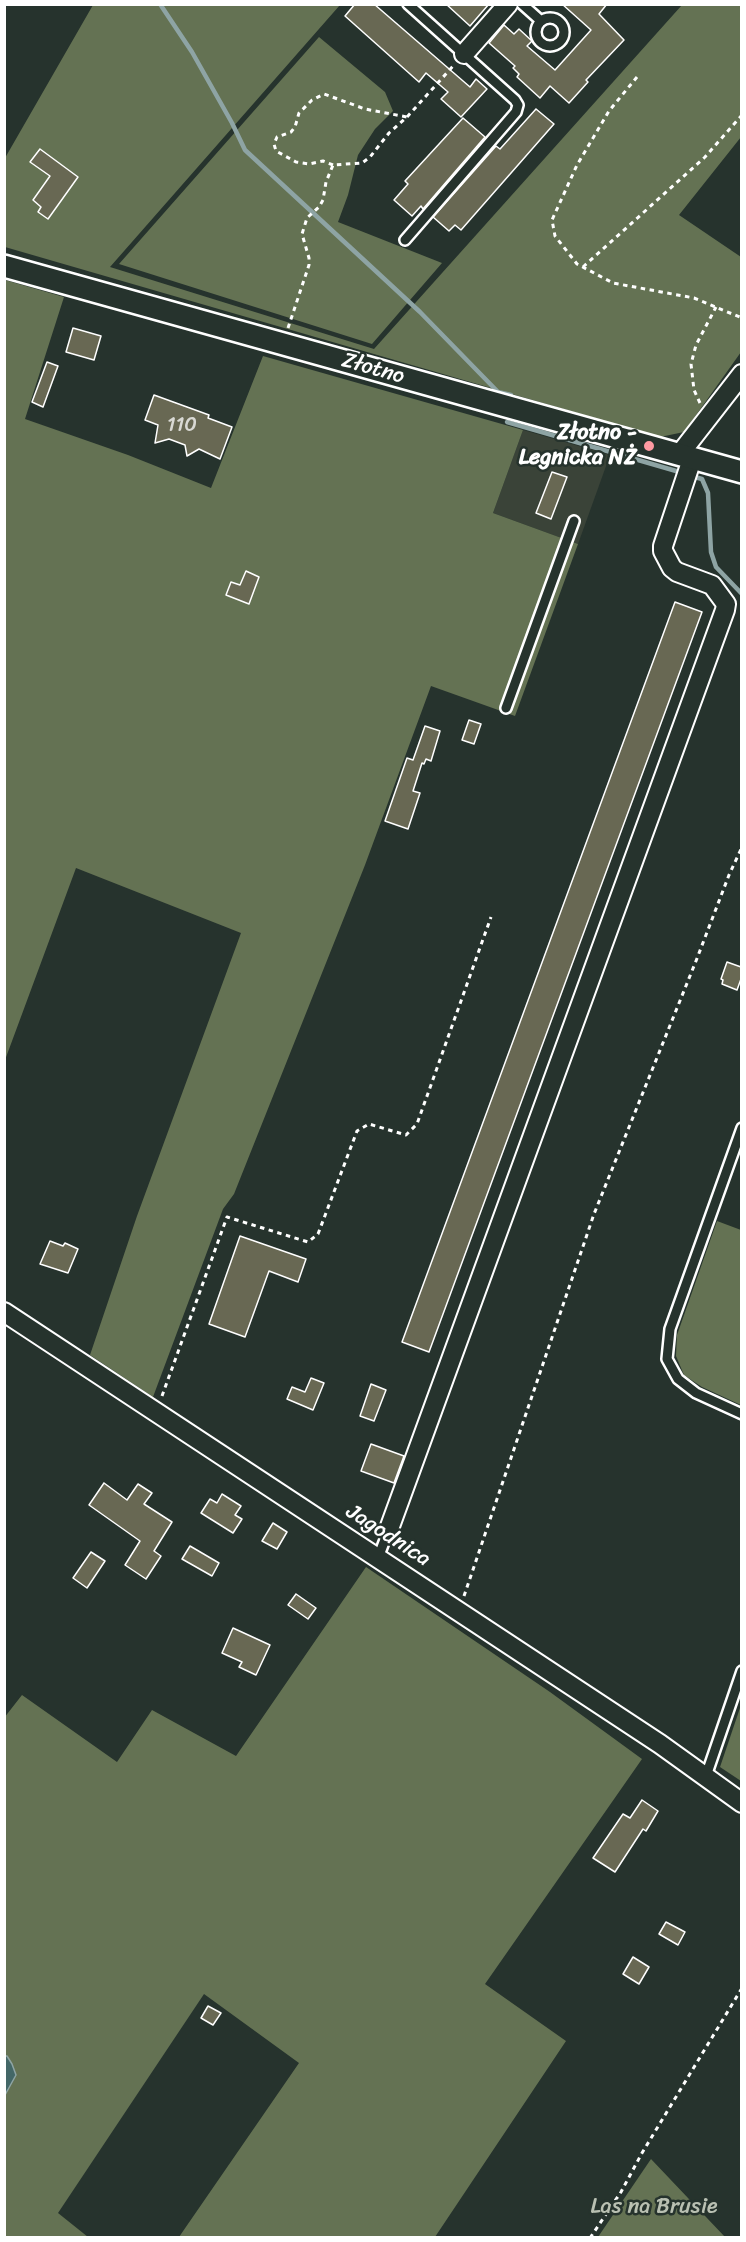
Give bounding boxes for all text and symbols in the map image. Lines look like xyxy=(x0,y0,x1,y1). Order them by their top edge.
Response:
street label: Złotno xyxy=(339,347,407,391)
house number: 110 xyxy=(167,414,197,438)
place label: Złotno - Legnicka NŻ xyxy=(519,420,637,472)
marker: Złotno - Legnicka NŻ xyxy=(642,439,656,453)
street label: Jagodnica xyxy=(341,1499,435,1573)
park label: Las na Brusie xyxy=(590,2194,718,2220)

